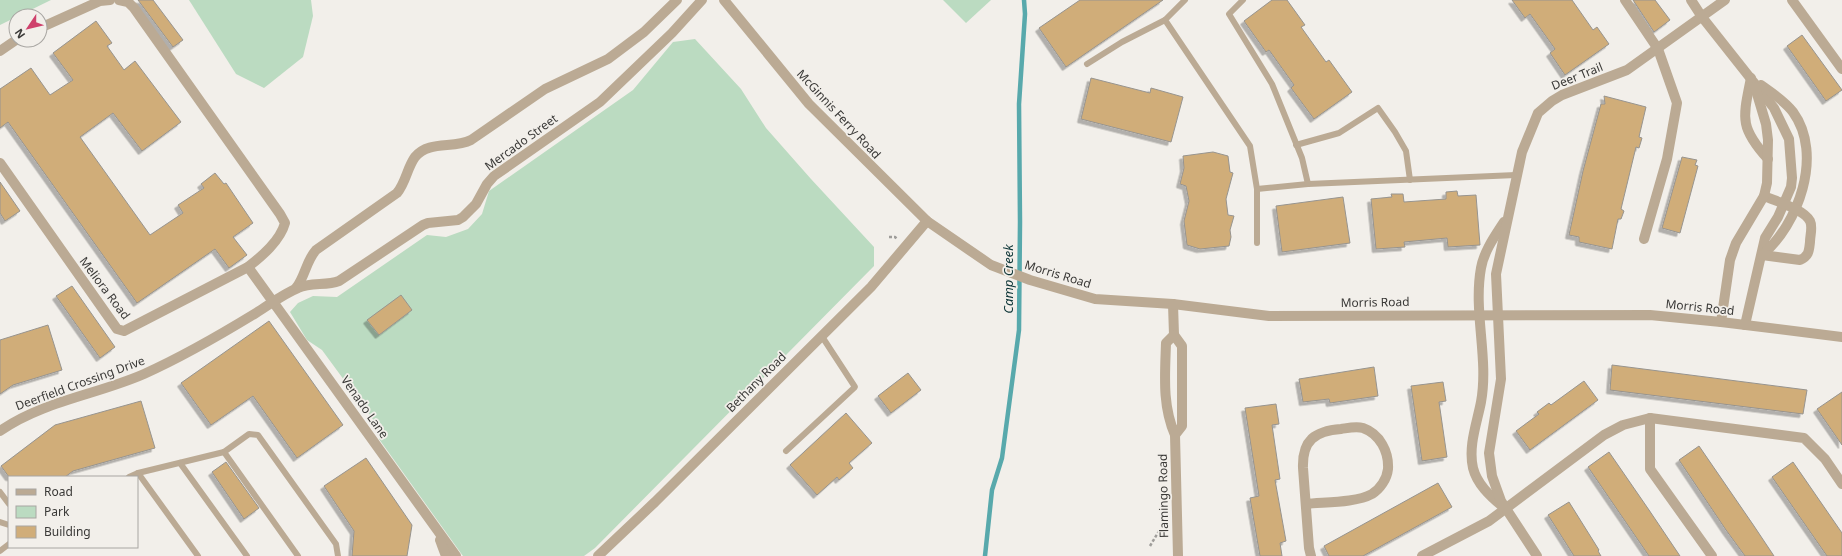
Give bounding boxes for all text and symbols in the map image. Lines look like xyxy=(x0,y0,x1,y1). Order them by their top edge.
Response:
north arrow xyxy=(8,8,48,48)
text: N xyxy=(11,26,28,42)
street label: Deer Trail xyxy=(1549,58,1605,94)
street label: McGinnis Ferry Road xyxy=(793,66,885,162)
street label: Mercado Street xyxy=(481,109,561,174)
water label: Camp Creek xyxy=(999,244,1017,314)
street label: Meliora Road xyxy=(76,253,134,323)
street label: Morris Road xyxy=(1023,256,1093,292)
street label: Morris Road xyxy=(1340,293,1410,311)
street label: Morris Road xyxy=(1665,295,1735,319)
street label: Bethany Road xyxy=(722,348,790,416)
street label: Deerfield Crossing Drive xyxy=(13,352,147,414)
street label: Venado Lane xyxy=(337,372,393,442)
street label: Flamingo Road xyxy=(1154,454,1172,538)
legend xyxy=(8,476,138,548)
text: Road xyxy=(44,483,73,500)
text: Park xyxy=(44,503,70,520)
text: Building xyxy=(44,523,91,540)

